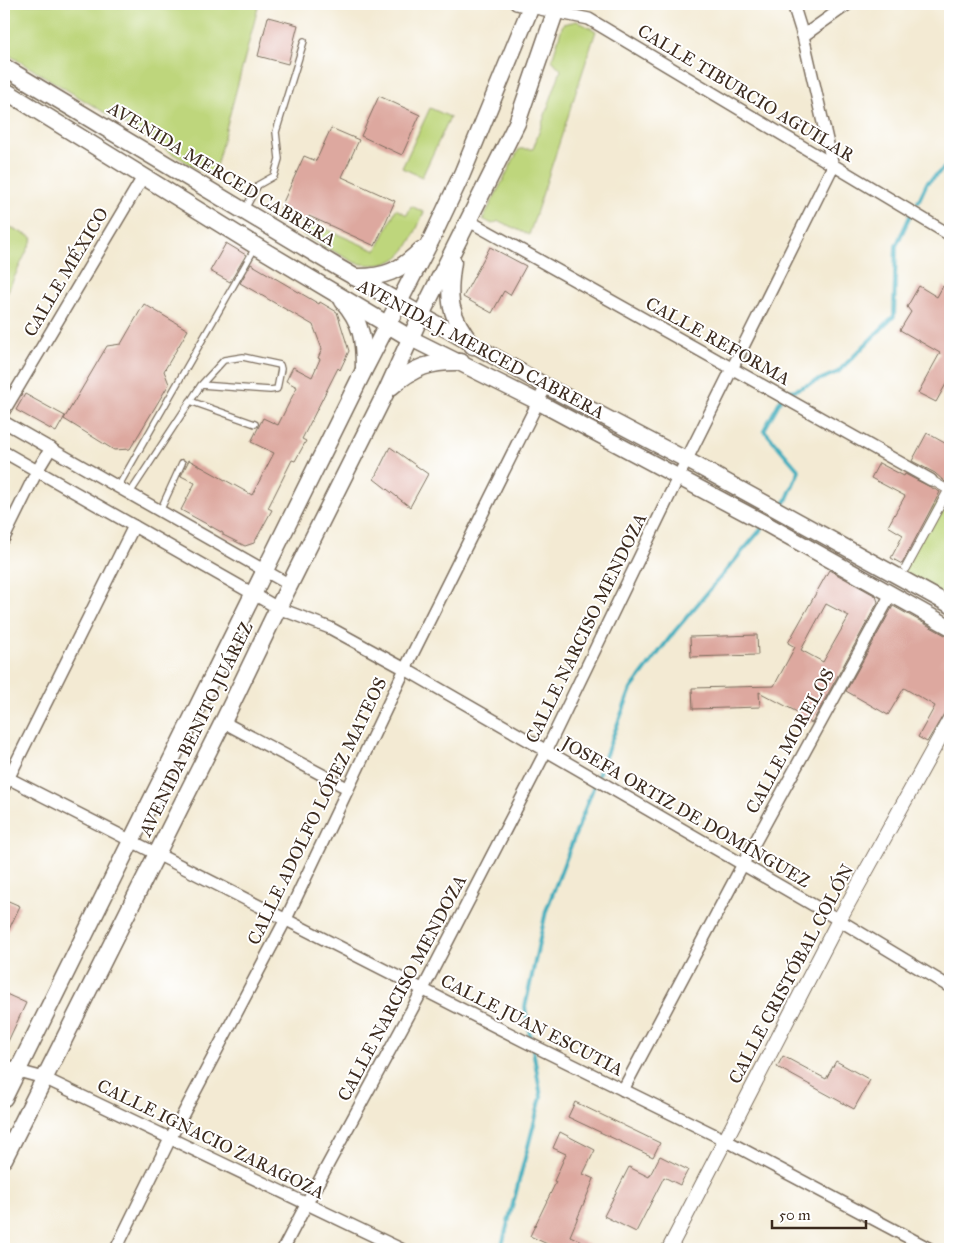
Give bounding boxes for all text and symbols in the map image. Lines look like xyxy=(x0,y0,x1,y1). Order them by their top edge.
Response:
street label: CALLE TIBURCIO AGUILAR xyxy=(634,20,859,167)
street label: AVENIDA MERCED CABRERA xyxy=(103,96,340,251)
street label: CALLE MÉXICO xyxy=(17,202,113,341)
street label: AVENIDA J. MERCED CABRERA xyxy=(352,274,608,425)
street label: CALLE REFORMA xyxy=(642,292,794,390)
street label: CALLE NARCISO MENDOZA xyxy=(521,509,651,747)
street label: AVENIDA BENITO JUÁREZ xyxy=(132,617,259,841)
street label: CALLE MORELOS xyxy=(741,665,839,817)
street label: CALLE ADOLFO LÓPEZ MATEOS xyxy=(241,673,392,948)
street label: JOSEFA ORTIZ DE DOMÍNGUEZ xyxy=(556,729,815,893)
street label: CALLE CRISTÓBAL COLÓN xyxy=(722,859,858,1088)
street label: CALLE NARCISO MENDOZA xyxy=(333,871,471,1105)
street label: CALLE JUAN ESCUTIA xyxy=(437,969,627,1082)
street label: CALLE IGNACIO ZARAGOZA xyxy=(94,1074,328,1204)
scale bar xyxy=(772,1198,865,1230)
text: 50 m xyxy=(779,1206,811,1224)

